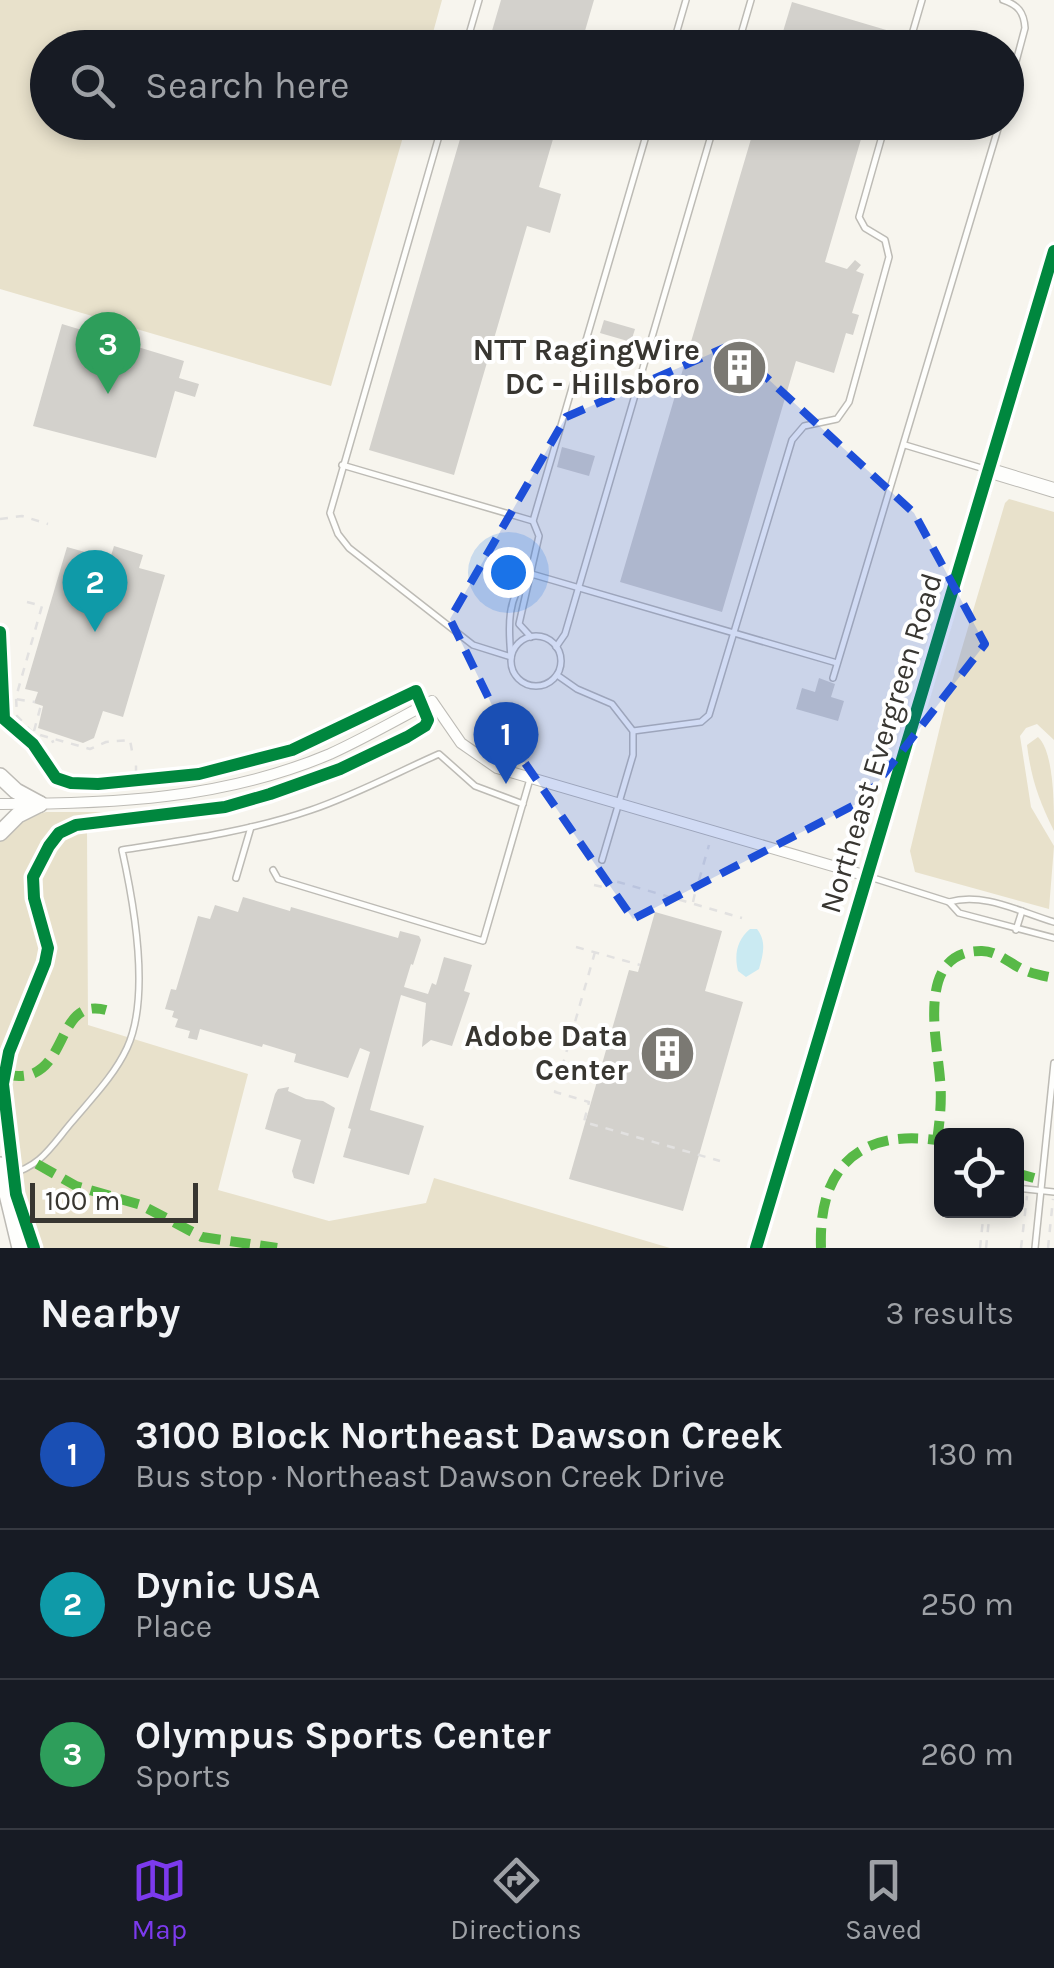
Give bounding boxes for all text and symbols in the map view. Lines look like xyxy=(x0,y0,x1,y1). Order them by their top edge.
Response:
search box xyxy=(30,30,1024,140)
icon: search xyxy=(65,58,120,113)
text: Search here xyxy=(145,63,349,108)
pin: 3 xyxy=(76,312,140,394)
place label: NTT RagingWire DC - Hillsboro xyxy=(473,332,700,402)
building icon: NTT RagingWire DC - Hillsboro xyxy=(709,337,769,397)
your location xyxy=(483,547,534,598)
pin: 2 xyxy=(62,550,128,632)
street label: Northeast Evergreen Road xyxy=(812,569,950,917)
pin: 1 xyxy=(474,702,538,784)
place label: Adobe Data Center xyxy=(464,1018,628,1088)
building icon: Adobe Data Center xyxy=(637,1023,697,1083)
map controls xyxy=(934,1128,1024,1218)
button: locate xyxy=(934,1128,1024,1218)
scale bar xyxy=(30,1178,198,1222)
text: 100 m xyxy=(45,1184,120,1217)
text: Nearby xyxy=(40,1288,180,1338)
text: 3 results xyxy=(886,1295,1014,1332)
text: 3100 Block Northeast Dawson Creek xyxy=(135,1413,783,1458)
text: 1 xyxy=(67,1436,78,1473)
text: 130 m xyxy=(928,1436,1014,1473)
text: Bus stop · Northeast Dawson Creek Drive xyxy=(135,1458,725,1495)
text: Dynic USA xyxy=(135,1563,320,1608)
text: 2 xyxy=(63,1586,82,1623)
text: 250 m xyxy=(921,1586,1014,1623)
text: Place xyxy=(135,1608,212,1645)
text: Olympus Sports Center xyxy=(135,1713,551,1758)
text: 3 xyxy=(63,1736,82,1773)
text: 260 m xyxy=(921,1736,1014,1773)
text: Sports xyxy=(135,1758,231,1795)
tab: Map xyxy=(132,1853,187,1946)
tab: Directions xyxy=(450,1853,582,1946)
tab: Saved xyxy=(845,1853,922,1946)

